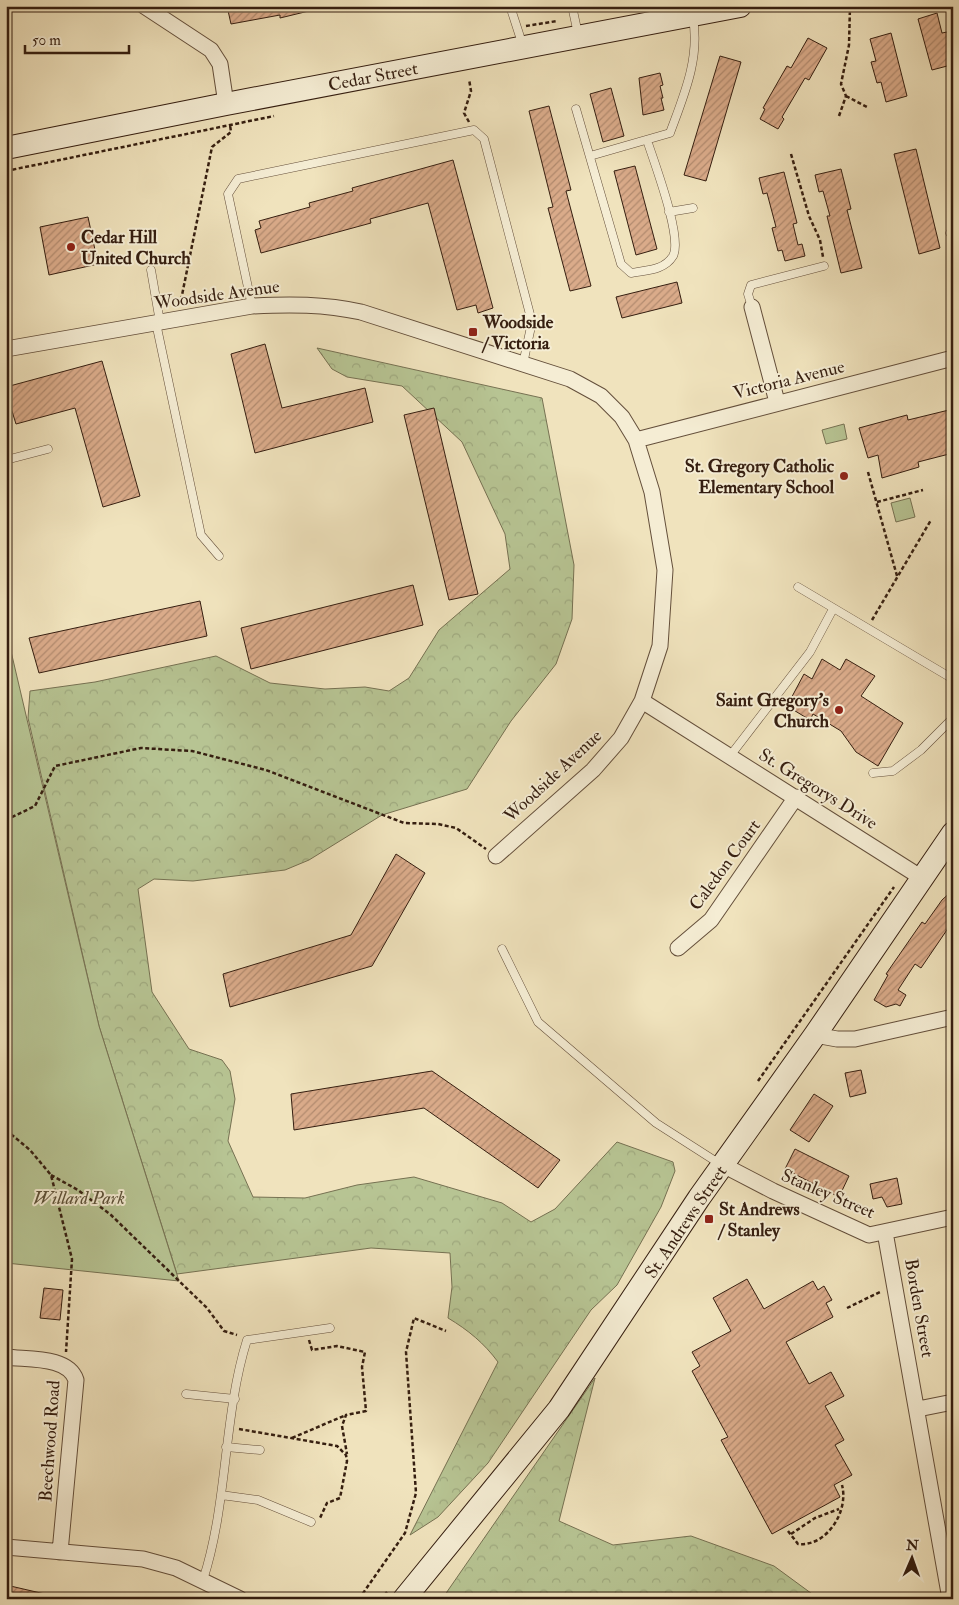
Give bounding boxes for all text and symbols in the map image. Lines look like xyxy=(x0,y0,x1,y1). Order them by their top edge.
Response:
scale bar xyxy=(25,22,129,54)
text: 50 m xyxy=(32,31,61,50)
street label: Cedar Street xyxy=(326,57,420,97)
place label: Cedar Hill United Church xyxy=(81,226,191,270)
marker: Cedar Hill United Church xyxy=(65,241,77,253)
street label: Woodside Avenue xyxy=(152,275,281,315)
place label: Woodside / Victoria xyxy=(481,311,554,355)
marker: Woodside / Victoria xyxy=(467,326,479,338)
street label: Victoria Avenue xyxy=(731,355,847,405)
place label: St. Gregory Catholic Elementary School xyxy=(685,455,835,499)
marker: St. Gregory Catholic Elementary School xyxy=(838,470,850,482)
place label: Saint Gregory's Church xyxy=(716,689,830,733)
marker: Saint Gregory's Church xyxy=(833,704,845,716)
street label: Woodside Avenue xyxy=(498,724,607,828)
street label: St. Gregorys Drive xyxy=(754,743,882,835)
street label: Caledon Court xyxy=(684,815,766,915)
street label: St. Andrews Street xyxy=(640,1161,732,1283)
street label: Stanley Street xyxy=(778,1164,879,1224)
park label: Willard Park xyxy=(33,1187,125,1210)
place label: St Andrews / Stanley xyxy=(717,1198,800,1242)
marker: St Andrews / Stanley xyxy=(703,1213,715,1225)
street label: Borden Street xyxy=(899,1257,939,1359)
street label: Beechwood Road xyxy=(34,1379,66,1503)
north arrow xyxy=(886,1532,936,1582)
text: N xyxy=(905,1537,919,1554)

